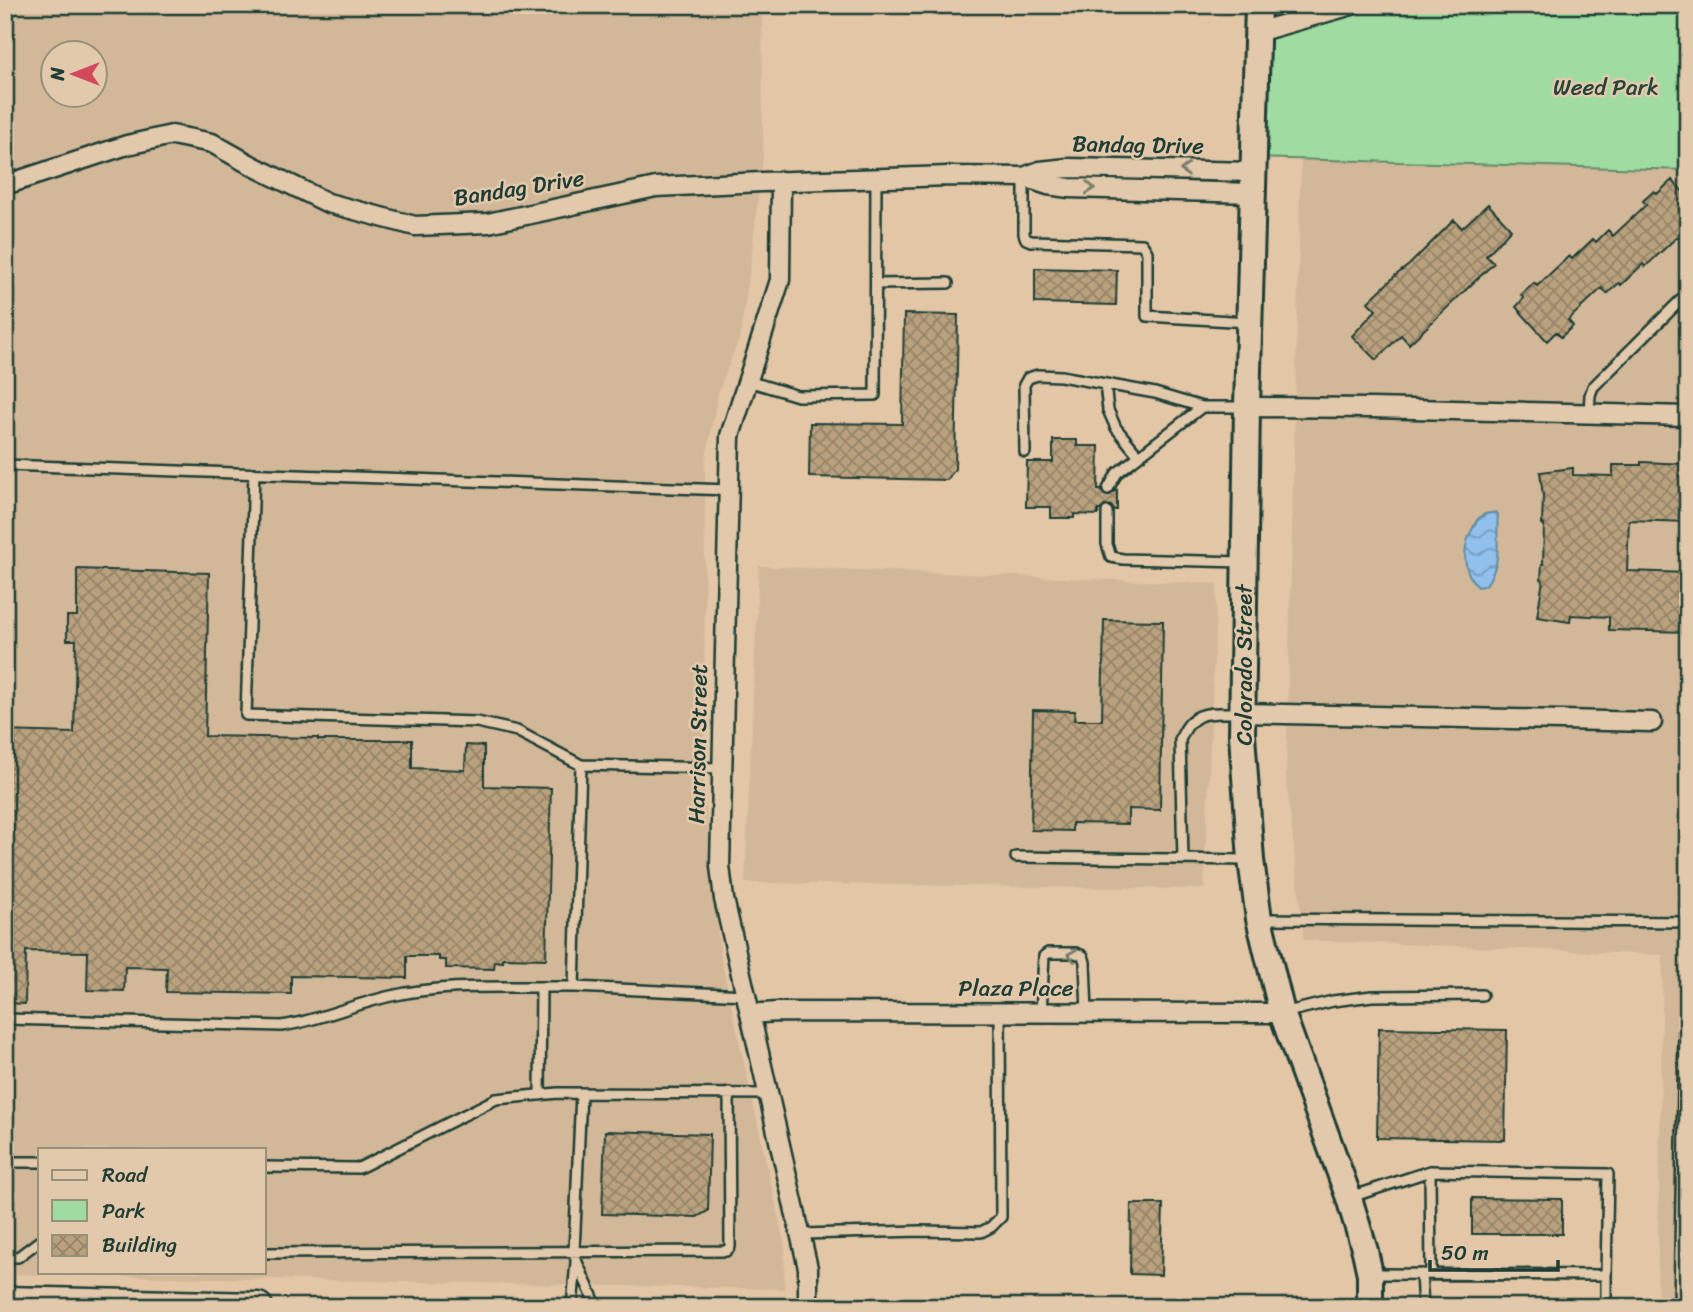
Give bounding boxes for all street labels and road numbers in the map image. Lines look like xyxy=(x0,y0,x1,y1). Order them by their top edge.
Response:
street label: Bandag Drive xyxy=(1072,123,1204,167)
street label: Bandag Drive xyxy=(451,157,587,219)
street label: Colorado Street xyxy=(1224,583,1265,746)
street label: Harrison Street xyxy=(676,664,720,824)
street label: Plaza Place xyxy=(958,968,1074,1009)

